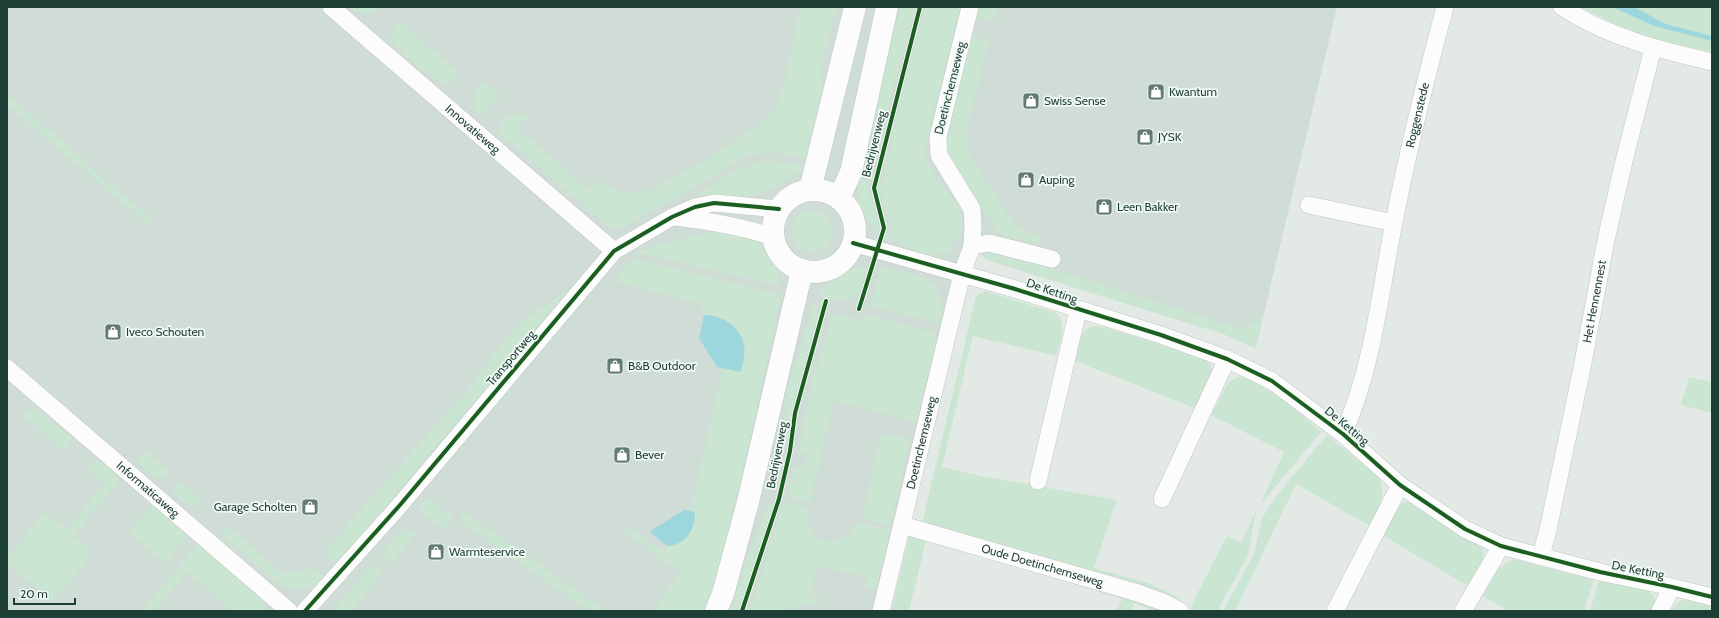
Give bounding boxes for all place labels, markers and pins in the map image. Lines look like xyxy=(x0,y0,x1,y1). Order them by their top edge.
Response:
shop icon: Kwantum xyxy=(1146,82,1166,102)
place label: Kwantum xyxy=(1169,84,1217,99)
shop icon: Swiss Sense xyxy=(1021,91,1041,111)
place label: Swiss Sense xyxy=(1044,93,1106,108)
shop icon: JYSK xyxy=(1135,127,1155,147)
place label: JYSK xyxy=(1157,129,1182,144)
shop icon: Auping xyxy=(1016,170,1036,190)
place label: Auping xyxy=(1039,172,1075,187)
shop icon: Leen Bakker xyxy=(1094,197,1114,217)
place label: Leen Bakker xyxy=(1117,199,1178,214)
shop icon: Iveco Schouten xyxy=(103,322,123,342)
place label: Iveco Schouten xyxy=(126,324,205,339)
shop icon: B&B Outdoor xyxy=(605,356,625,376)
place label: B&B Outdoor xyxy=(628,358,696,373)
shop icon: Bever xyxy=(612,445,632,465)
place label: Bever xyxy=(635,447,664,462)
shop icon: Garage Scholten xyxy=(300,497,320,517)
place label: Garage Scholten xyxy=(214,499,297,514)
shop icon: Warmteservice xyxy=(426,542,446,562)
place label: Warmteservice xyxy=(449,544,525,559)

